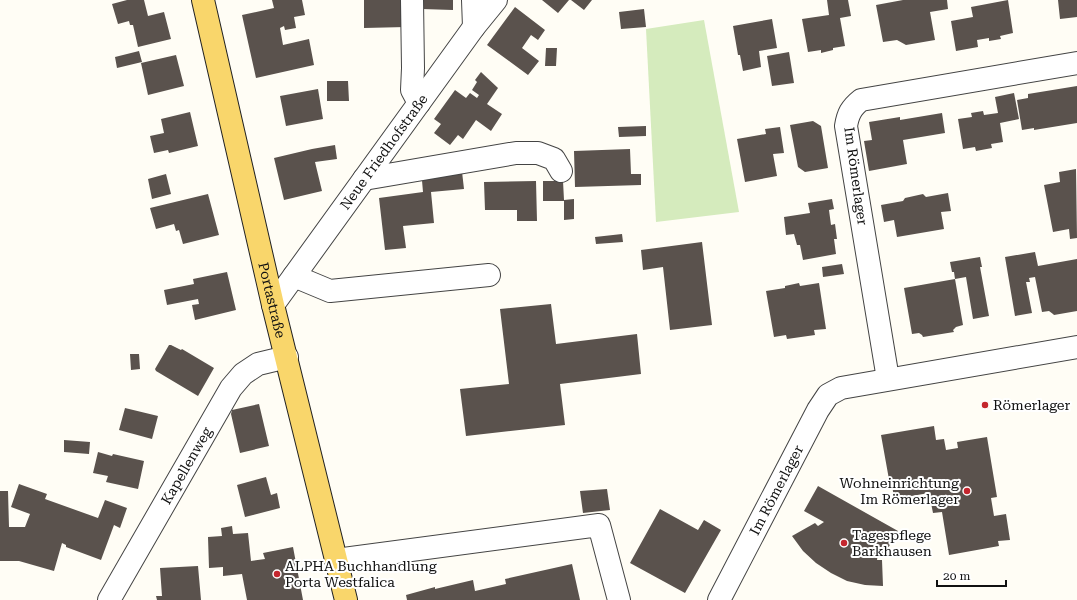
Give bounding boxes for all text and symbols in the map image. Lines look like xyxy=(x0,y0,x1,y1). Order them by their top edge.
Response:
street label: Neue Friedhofstraße xyxy=(337,91,431,213)
street label: Im Römerlager xyxy=(841,126,871,226)
street label: Portastraße xyxy=(255,261,289,340)
place label: Römerlager xyxy=(993,397,1071,413)
marker: Römerlager xyxy=(980,400,990,410)
street label: Kapellenweg xyxy=(158,424,215,507)
street label: Im Römerlager xyxy=(746,442,806,538)
place label: Wohneinrichtung Im Römerlager xyxy=(839,475,959,507)
marker: Wohneinrichtung Im Römerlager xyxy=(962,486,972,496)
place label: Tagespflege Barkhausen xyxy=(852,527,932,559)
marker: Tagespflege Barkhausen xyxy=(839,538,849,548)
place label: ALPHA Buchhandlung Porta Westfalica xyxy=(285,558,437,590)
scale bar xyxy=(937,562,1006,588)
marker: ALPHA Buchhandlung Porta Westfalica xyxy=(272,569,282,579)
text: 20 m xyxy=(943,569,970,583)

